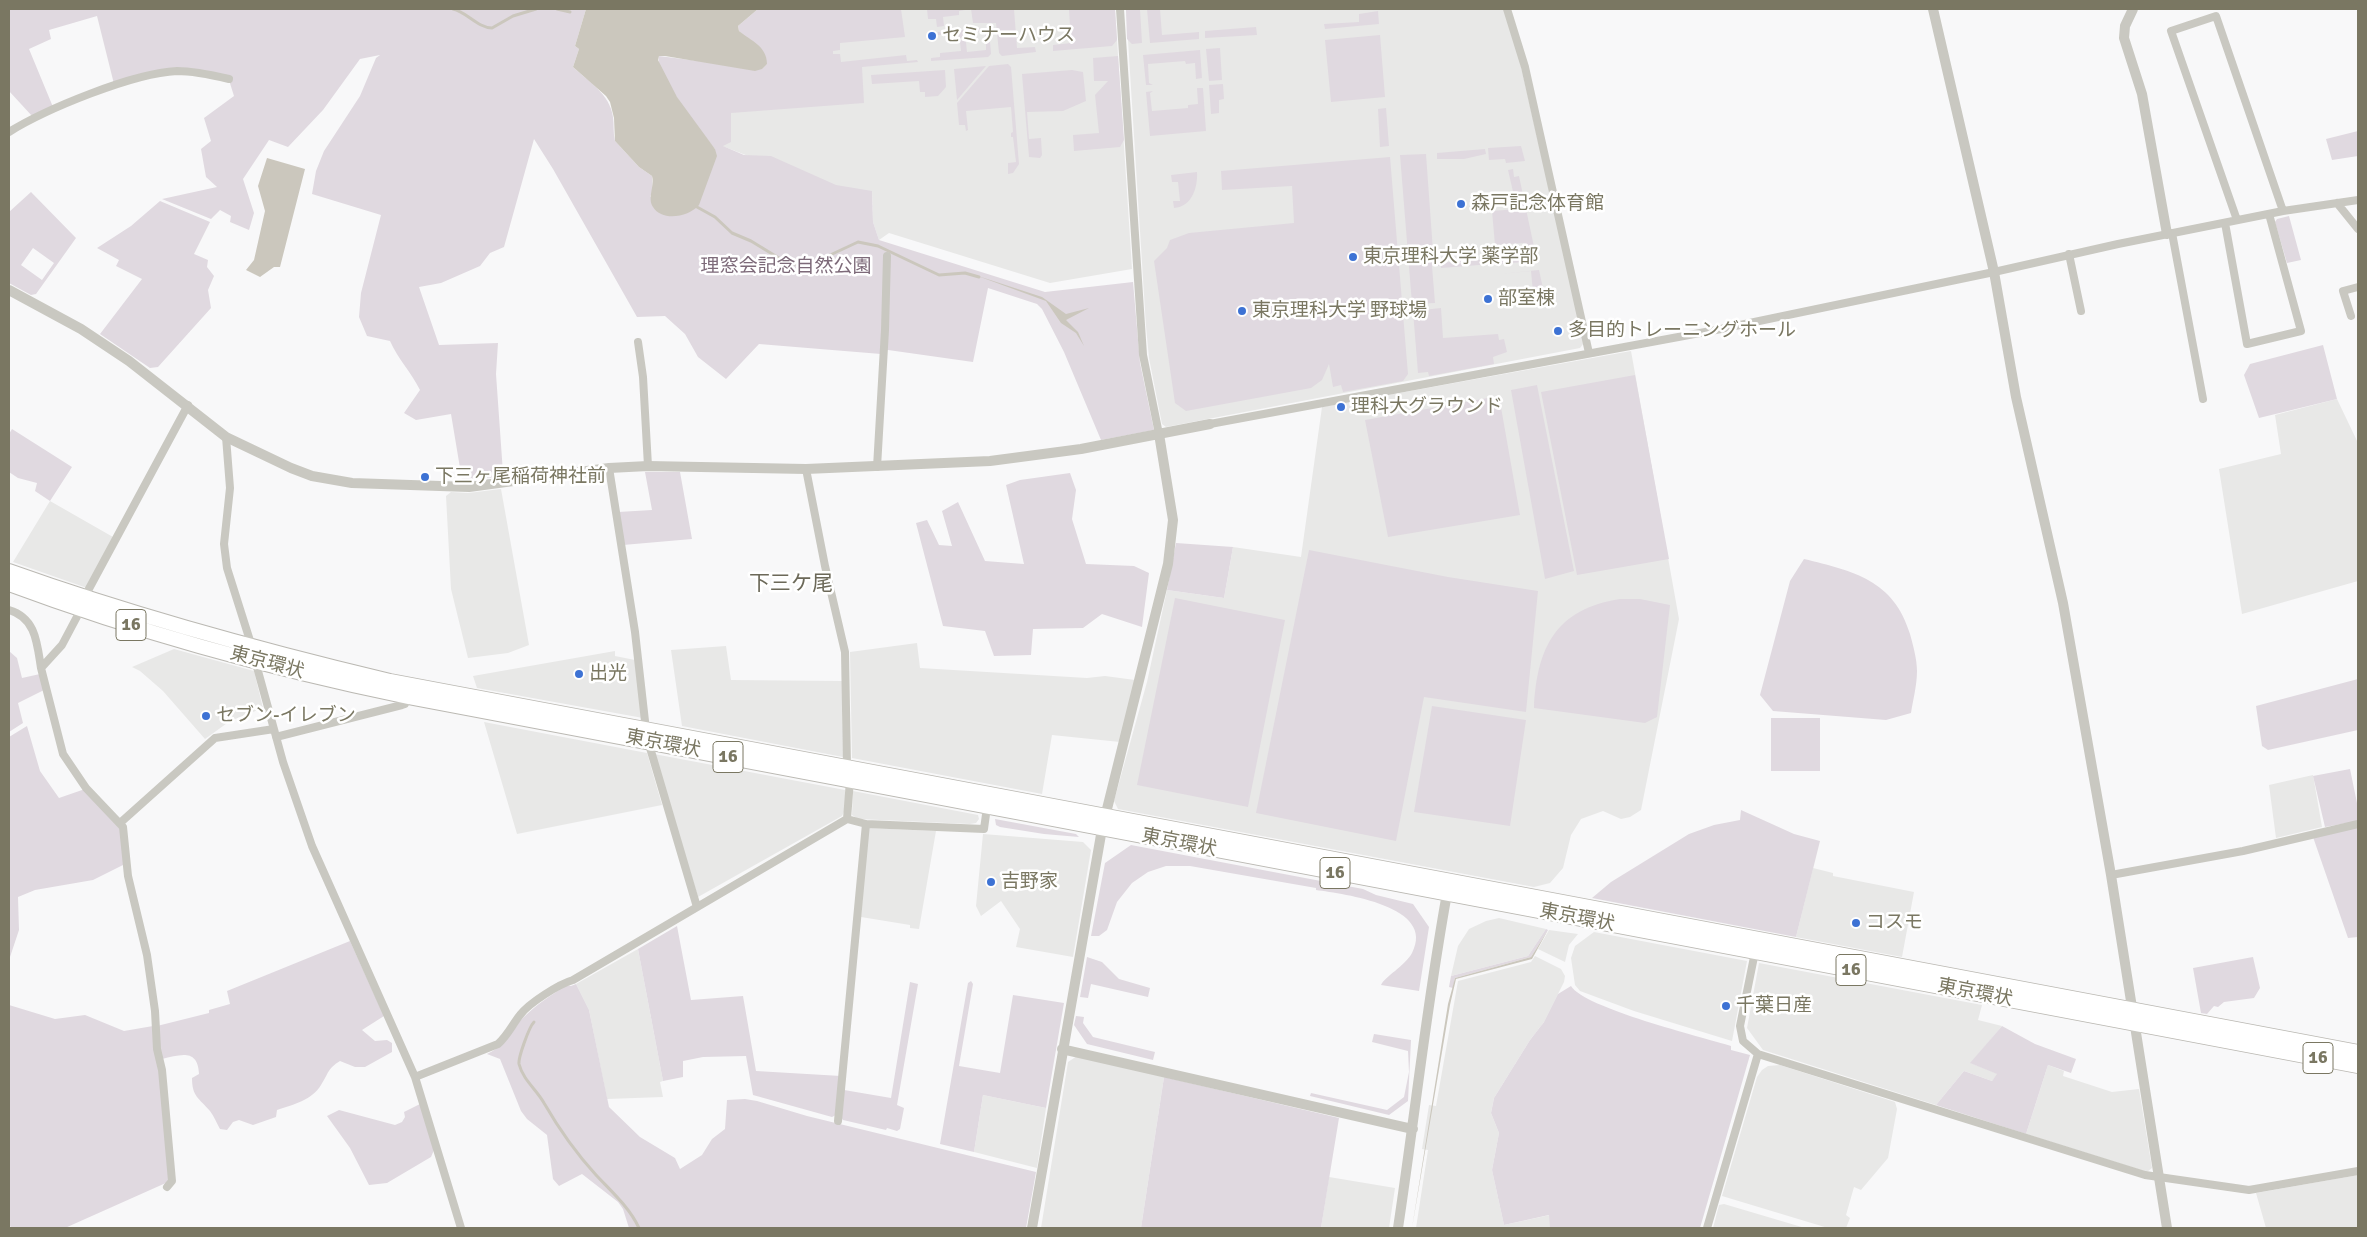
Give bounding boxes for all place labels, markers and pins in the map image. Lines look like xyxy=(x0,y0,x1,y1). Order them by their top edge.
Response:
place label: セミナーハウス xyxy=(942,25,1075,47)
marker: セミナーハウス xyxy=(926,30,938,42)
place label: 森戸記念体育館 xyxy=(1471,193,1604,215)
marker: 森戸記念体育館 xyxy=(1455,198,1467,210)
place label: 東京理科大学 薬学部 xyxy=(1363,246,1538,268)
marker: 東京理科大学 薬学部 xyxy=(1347,251,1359,263)
place label: 部室棟 xyxy=(1498,288,1555,310)
marker: 部室棟 xyxy=(1482,293,1494,305)
place label: 東京理科大学 野球場 xyxy=(1252,300,1427,322)
marker: 東京理科大学 野球場 xyxy=(1236,305,1248,317)
place label: 多目的トレーニングホール xyxy=(1568,320,1796,342)
marker: 多目的トレーニングホール xyxy=(1552,325,1564,337)
place label: 理科大グラウンド xyxy=(1351,396,1503,418)
marker: 理科大グラウンド xyxy=(1335,401,1347,413)
place label: 下三ヶ尾稲荷神社前 xyxy=(435,466,606,488)
marker: 下三ヶ尾稲荷神社前 xyxy=(419,471,431,483)
place label: 出光 xyxy=(589,663,627,685)
marker: 出光 xyxy=(573,668,585,680)
place label: セブン-イレブン xyxy=(216,705,356,727)
marker: セブン-イレブン xyxy=(200,710,212,722)
place label: 吉野家 xyxy=(1001,871,1058,893)
marker: 吉野家 xyxy=(985,876,997,888)
place label: コスモ xyxy=(1866,912,1923,934)
marker: コスモ xyxy=(1850,917,1862,929)
place label: 千葉日産 xyxy=(1736,995,1812,1017)
marker: 千葉日産 xyxy=(1720,1000,1732,1012)

